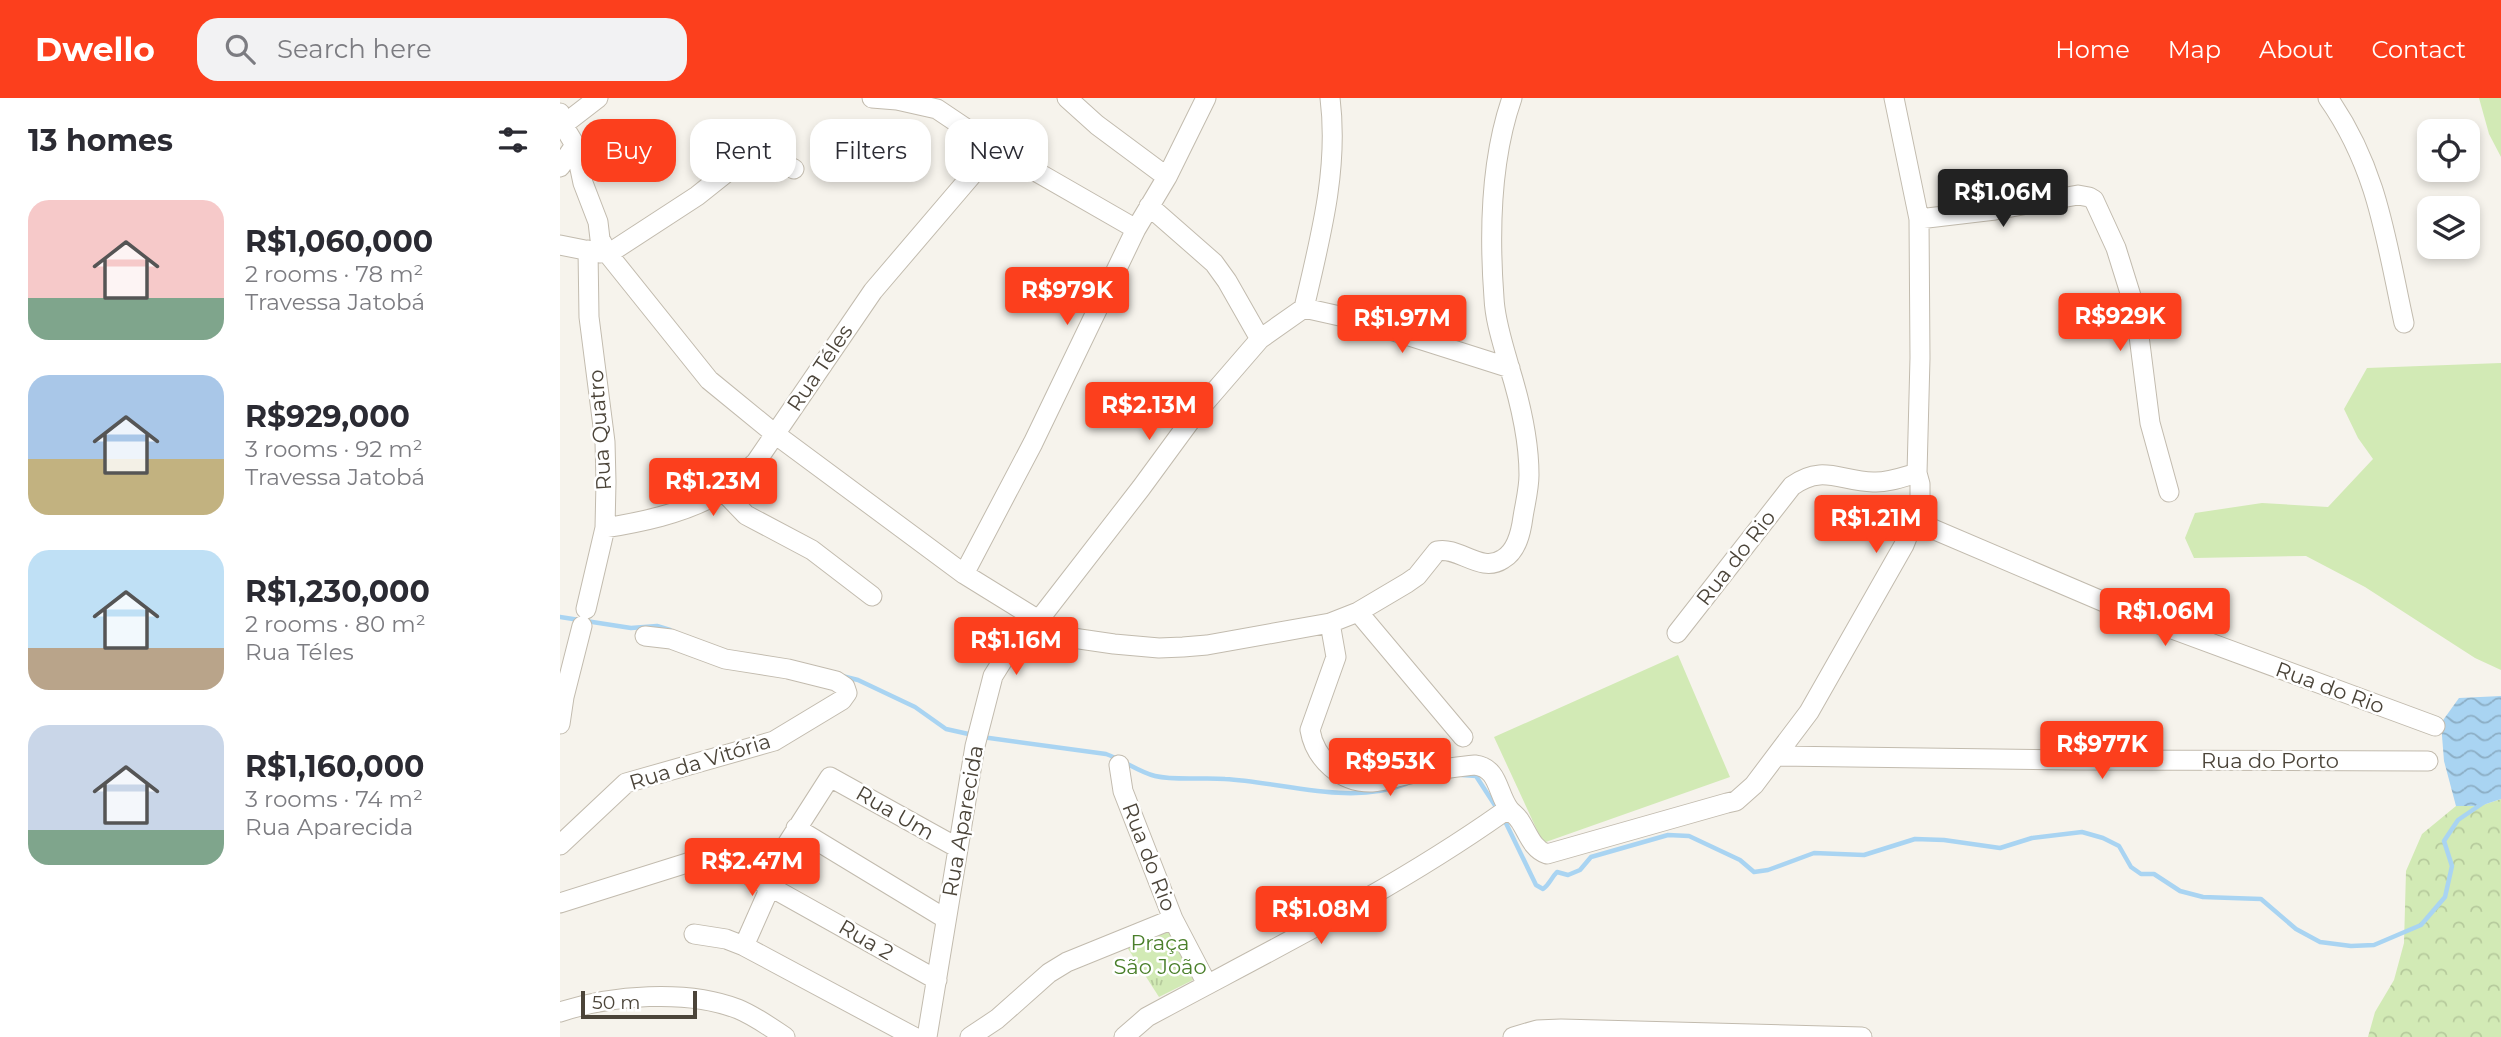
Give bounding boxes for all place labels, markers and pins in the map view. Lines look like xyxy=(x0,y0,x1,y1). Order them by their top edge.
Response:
pin: R$1.06M xyxy=(1938,170,2068,229)
pin: R$979K xyxy=(1010,268,1124,327)
pin: R$929K xyxy=(2063,294,2177,353)
pin: R$1.97M xyxy=(1337,296,1467,355)
pin: R$2.13M xyxy=(1084,382,1214,442)
pin: R$1.23M xyxy=(648,458,778,518)
pin: R$1.21M xyxy=(1811,496,1941,555)
pin: R$1.06M xyxy=(2100,588,2230,648)
pin: R$1.16M xyxy=(951,618,1081,677)
pin: R$977K xyxy=(2045,722,2159,781)
pin: R$953K xyxy=(1333,738,1447,798)
pin: R$2.47M xyxy=(687,838,817,898)
pin: R$1.08M xyxy=(1256,886,1386,946)

